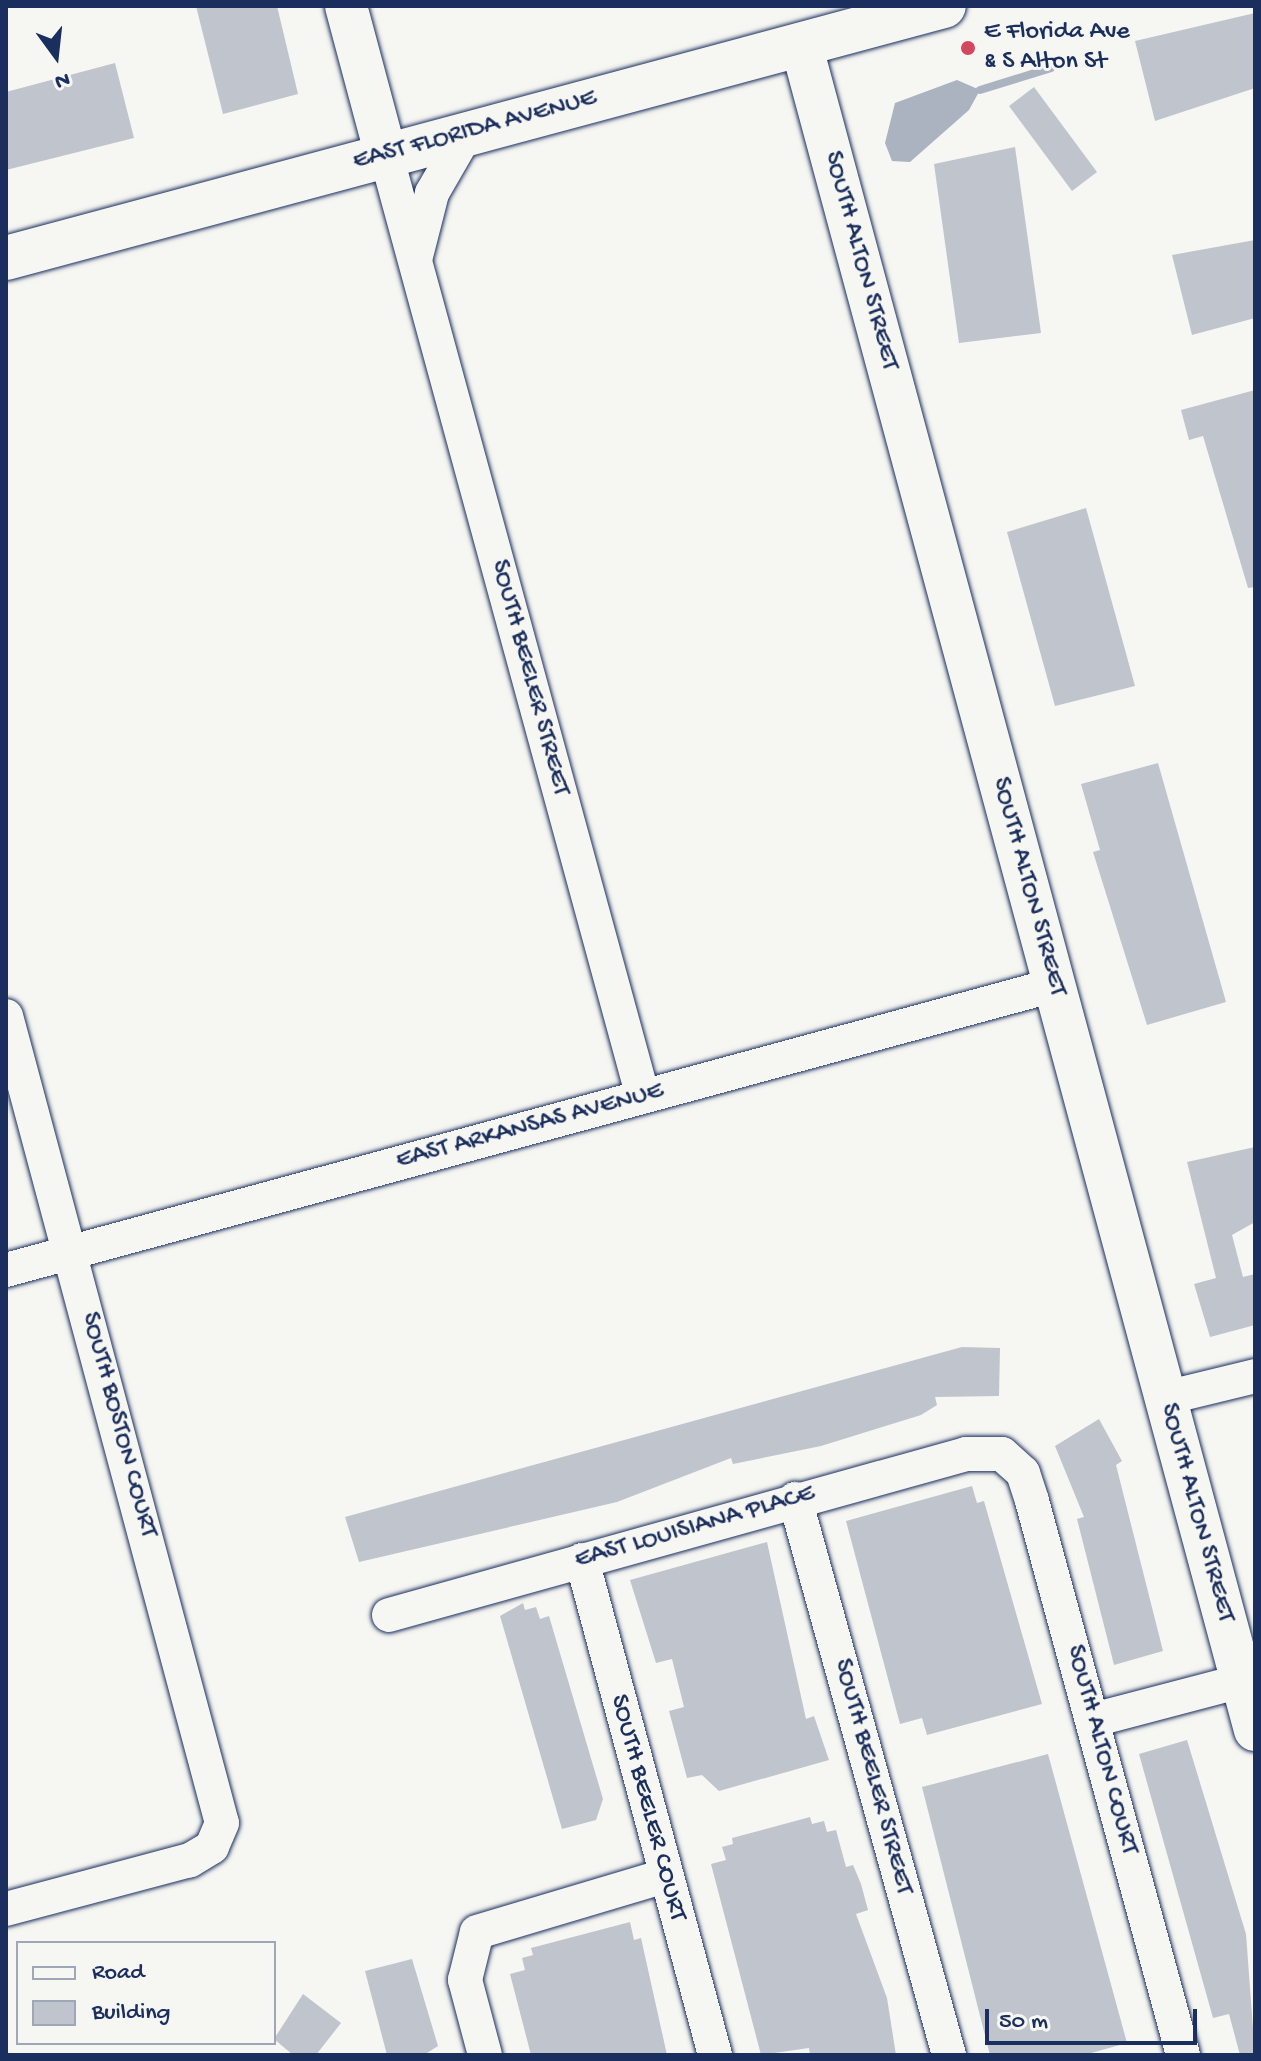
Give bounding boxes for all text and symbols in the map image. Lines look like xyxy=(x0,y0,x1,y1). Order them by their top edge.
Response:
north arrow xyxy=(16,16,96,96)
place label: E Florida Ave & S Alton St xyxy=(984,17,1130,78)
marker: E Florida Ave & S Alton St xyxy=(959,39,977,57)
text: N xyxy=(52,65,73,94)
street label: EAST FLORIDA AVENUE xyxy=(350,83,600,179)
street label: SOUTH ALTON STREET xyxy=(816,148,904,374)
street label: SOUTH BEELER STREET xyxy=(482,557,576,799)
street label: SOUTH ALTON STREET xyxy=(984,774,1072,1000)
street label: EAST ARKANSAS AVENUE xyxy=(393,1076,667,1178)
street label: SOUTH BOSTON COURT xyxy=(73,1309,163,1541)
street label: SOUTH ALTON STREET xyxy=(1152,1400,1240,1626)
street label: EAST LOUISIANA PLACE xyxy=(572,1479,818,1577)
street label: SOUTH ALTON COURT xyxy=(1058,1642,1144,1858)
street label: SOUTH BEELER STREET xyxy=(825,1656,919,1898)
street label: SOUTH BEELER COURT xyxy=(602,1691,692,1925)
legend xyxy=(16,1941,276,2045)
text: Road xyxy=(92,1959,144,1988)
scale bar xyxy=(989,1993,1201,2043)
text: Building xyxy=(92,1999,170,2028)
text: 50 m xyxy=(999,2008,1048,2037)

